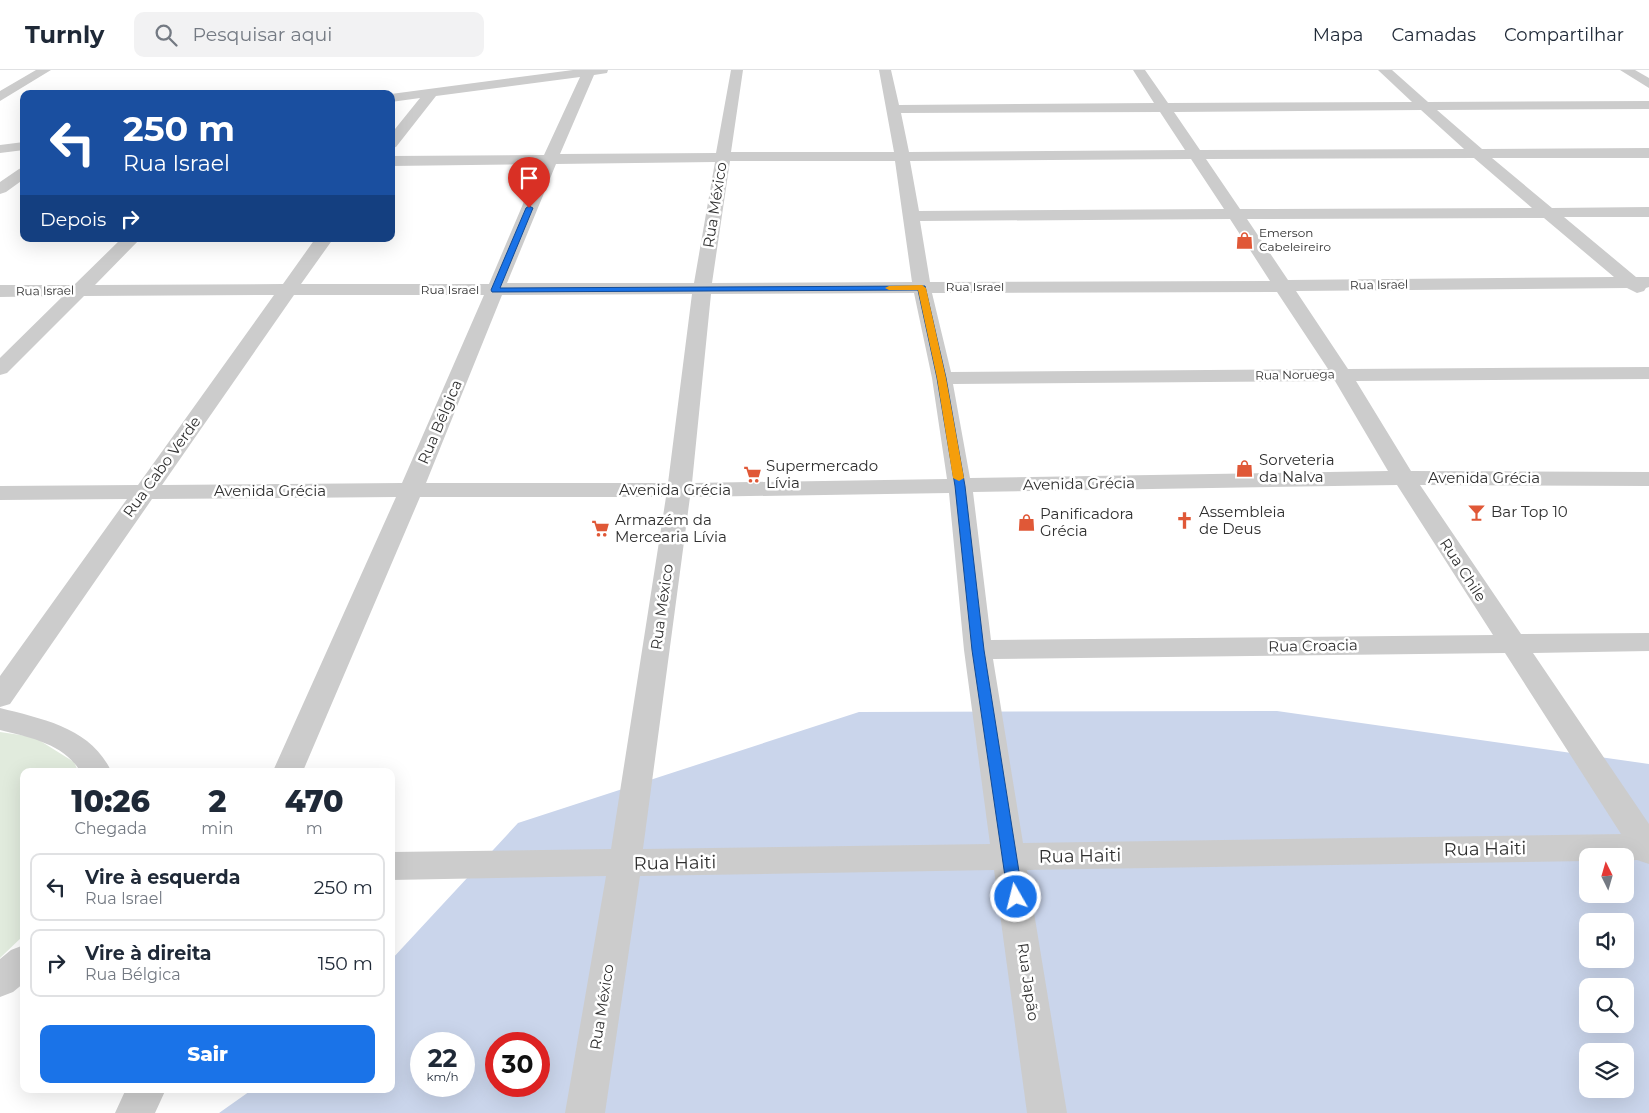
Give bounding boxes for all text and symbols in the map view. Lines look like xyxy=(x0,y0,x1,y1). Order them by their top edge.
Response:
search box xyxy=(134,12,484,57)
text: Turnly xyxy=(25,20,104,49)
icon: search xyxy=(152,21,180,49)
text: Pesquisar aqui xyxy=(192,23,332,46)
text: Mapa xyxy=(1313,24,1363,46)
text: Camadas xyxy=(1391,24,1476,46)
text: Compartilhar xyxy=(1504,24,1624,46)
text: 250 m xyxy=(123,107,235,150)
icon: left xyxy=(40,110,105,175)
text: Rua Israel xyxy=(123,150,230,177)
pin xyxy=(508,157,550,208)
street label: Rua México xyxy=(698,161,731,249)
icon: arrive xyxy=(515,164,543,192)
icon: right xyxy=(116,205,144,233)
text: Depois xyxy=(40,208,106,231)
place label: Emerson Cabeleireiro xyxy=(1259,225,1331,254)
shop icon: Emerson Cabeleireiro xyxy=(1235,230,1255,250)
street label: Rua Israel xyxy=(1350,276,1408,293)
street label: Rua Israel xyxy=(946,279,1004,294)
street label: Rua Israel xyxy=(16,282,74,299)
street label: Rua Israel xyxy=(421,282,479,297)
street label: Rua Noruega xyxy=(1255,366,1335,383)
street label: Rua Bélgica xyxy=(413,377,466,467)
street label: Rua Cabo Verde xyxy=(119,412,205,521)
place label: Sorveteria da Nalva xyxy=(1259,450,1335,486)
place label: Supermercado Lívia xyxy=(766,456,878,492)
shop icon: Sorveteria da Nalva xyxy=(1235,459,1255,479)
supermarket icon: Supermercado Lívia xyxy=(742,465,762,485)
street label: Avenida Grécia xyxy=(1428,468,1540,487)
street label: Avenida Grécia xyxy=(1023,473,1135,494)
street label: Avenida Grécia xyxy=(619,480,731,499)
street label: Avenida Grécia xyxy=(214,481,326,500)
place label: Assembleia de Deus xyxy=(1199,502,1285,538)
bar icon: Bar Top 10 xyxy=(1467,502,1487,522)
place label: Bar Top 10 xyxy=(1491,502,1568,521)
place label: Panificadora Grécia xyxy=(1040,504,1134,540)
place label: Armazém da Mercearia Lívia xyxy=(615,510,727,546)
church icon: Assembleia de Deus xyxy=(1175,511,1195,531)
shop icon: Panificadora Grécia xyxy=(1016,513,1036,533)
supermarket icon: Armazém da Mercearia Lívia xyxy=(591,519,611,539)
street label: Rua Chile xyxy=(1436,535,1491,605)
street label: Rua México xyxy=(646,563,677,651)
street label: Rua Croacia xyxy=(1268,635,1358,656)
text: 10:26 xyxy=(71,783,150,820)
text: 2 xyxy=(208,783,226,820)
text: 470 xyxy=(285,783,344,820)
text: Chegada xyxy=(74,819,147,838)
text: min xyxy=(201,819,233,838)
text: m xyxy=(306,819,323,838)
street label: Rua Haiti xyxy=(1444,837,1526,861)
street label: Rua Haiti xyxy=(1039,844,1121,868)
north arrow xyxy=(1579,848,1634,902)
map controls xyxy=(1579,848,1634,1098)
street label: Rua Haiti xyxy=(634,851,716,875)
text: Vire à esquerda xyxy=(85,866,240,889)
position arrow xyxy=(989,870,1041,922)
icon: left xyxy=(42,873,70,901)
text: 250 m xyxy=(314,876,373,899)
text: Rua Israel xyxy=(85,889,163,908)
button: sound xyxy=(1579,913,1634,968)
text: Vire à direita xyxy=(85,942,212,965)
street label: Rua Japão xyxy=(1014,942,1043,1022)
icon: right xyxy=(42,949,70,977)
text: 150 m xyxy=(318,952,373,975)
street label: Rua México xyxy=(585,963,618,1051)
text: Rua Bélgica xyxy=(85,965,181,984)
button: search xyxy=(1579,978,1634,1033)
button: Sair xyxy=(40,1025,375,1083)
speed limit sign: 30 xyxy=(485,1032,550,1097)
text: 22 xyxy=(428,1043,457,1073)
button: layers xyxy=(1579,1043,1634,1098)
text: km/h xyxy=(426,1069,459,1084)

